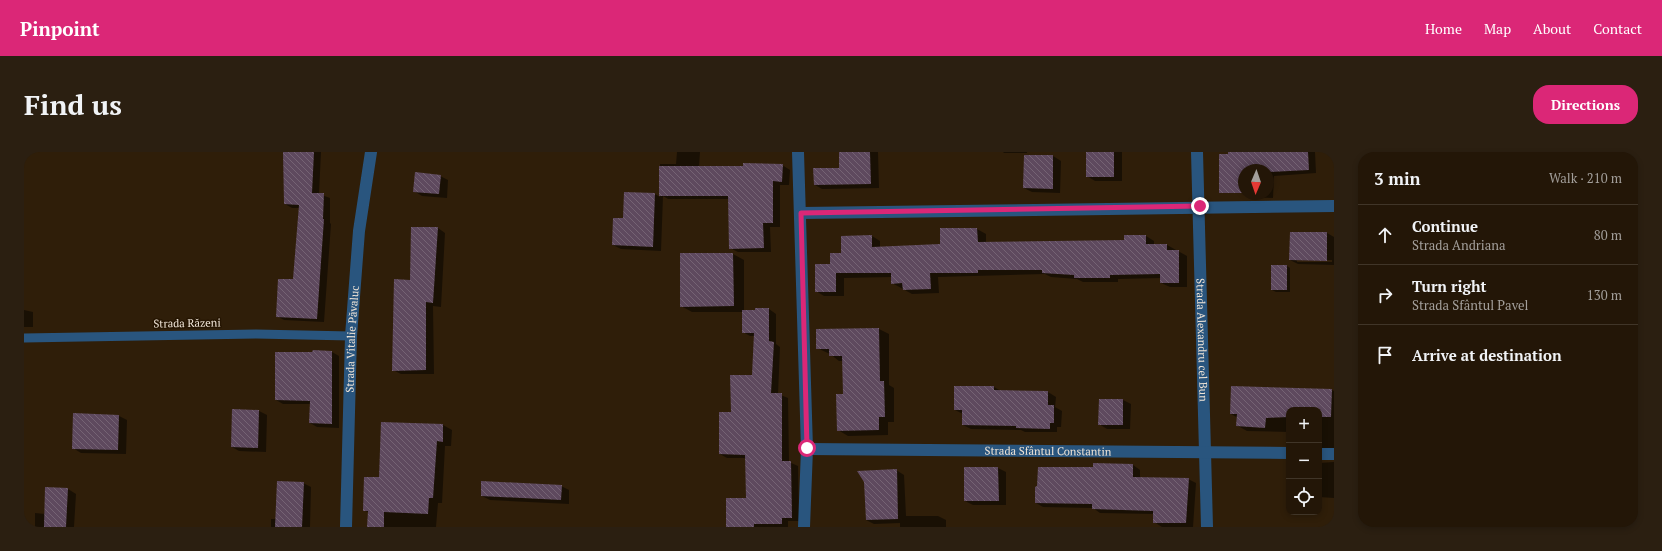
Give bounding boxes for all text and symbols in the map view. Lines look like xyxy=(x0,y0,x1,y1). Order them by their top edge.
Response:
text: Pinpoint xyxy=(20,16,100,41)
text: Home xyxy=(1425,19,1462,38)
text: Map xyxy=(1484,19,1511,38)
text: About xyxy=(1533,19,1571,38)
text: Contact xyxy=(1593,19,1642,38)
button: Directions xyxy=(1533,85,1638,124)
text: Find us xyxy=(24,86,122,123)
north arrow xyxy=(1238,164,1274,200)
text: 3 min xyxy=(1374,167,1421,190)
text: Walk · 210 m xyxy=(1549,169,1622,187)
route end xyxy=(1191,197,1209,215)
text: Continue xyxy=(1412,216,1478,236)
icon: ahead xyxy=(1374,224,1396,246)
text: 80 m xyxy=(1594,226,1622,244)
text: Strada Andriana xyxy=(1412,236,1506,254)
text: Turn right xyxy=(1412,276,1487,296)
street label: Strada Alexandru cel Bun xyxy=(1193,278,1211,402)
icon: right xyxy=(1374,284,1396,306)
street label: Strada Vitalie Păvaluc xyxy=(343,285,362,393)
text: 130 m xyxy=(1587,286,1622,304)
text: Strada Sfântul Pavel xyxy=(1412,296,1528,314)
street label: Strada Răzeni xyxy=(153,315,221,331)
icon: arrive xyxy=(1374,344,1396,366)
text: Arrive at destination xyxy=(1412,345,1562,365)
map controls xyxy=(1286,407,1322,515)
button: + xyxy=(1286,407,1322,443)
route start xyxy=(798,439,816,457)
street label: Strada Sfântul Constantin xyxy=(985,443,1112,459)
button: − xyxy=(1286,443,1322,479)
button: locate xyxy=(1286,479,1322,515)

